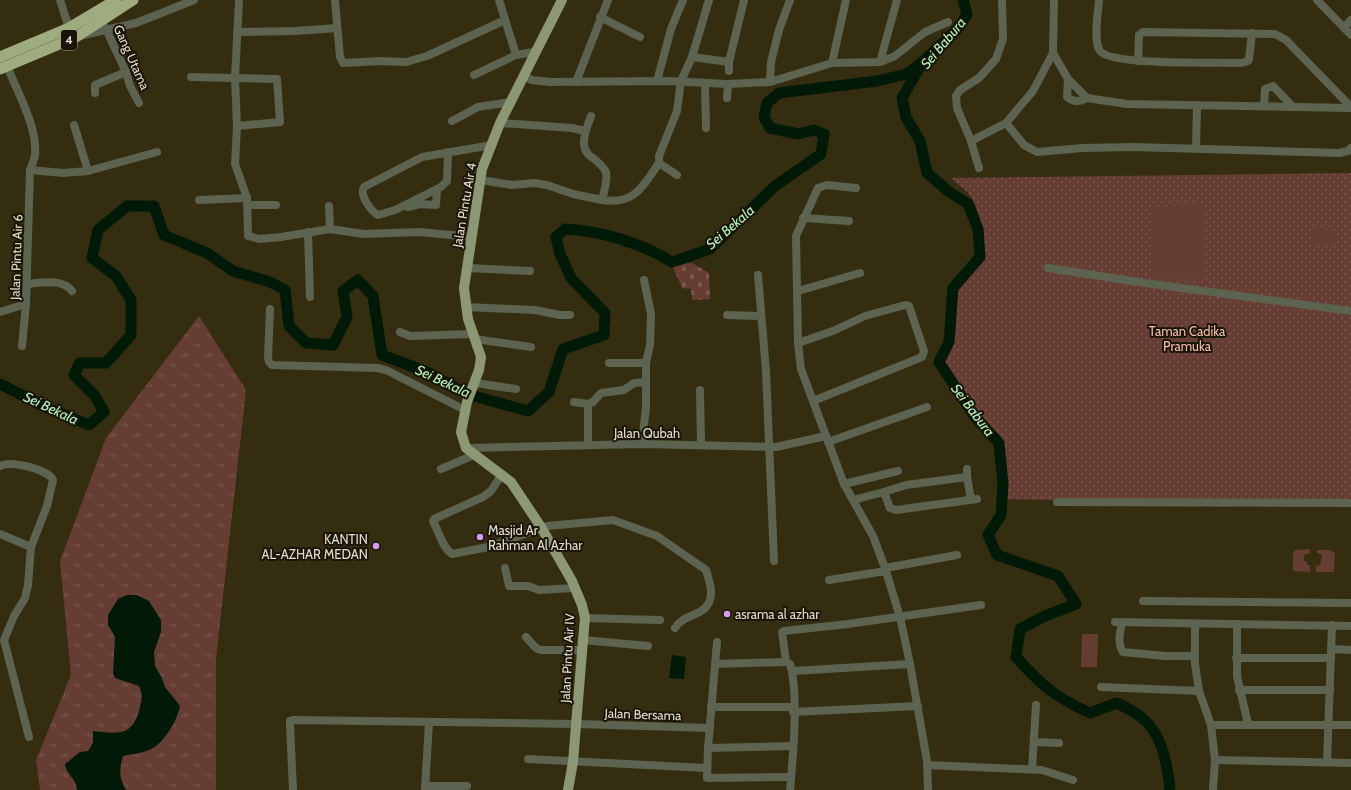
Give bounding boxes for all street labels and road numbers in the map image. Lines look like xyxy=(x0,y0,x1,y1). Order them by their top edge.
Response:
street label: Gang Utama xyxy=(111,22,154,93)
road number: 4 xyxy=(61,30,77,50)
street label: Jalan Pintu Air 4 xyxy=(449,161,479,250)
street label: Jalan Pintu Air 6 xyxy=(6,214,25,301)
street label: Jalan Qubah xyxy=(613,425,680,441)
street label: Jalan Pintu Air IV xyxy=(557,613,577,704)
street label: Jalan Bersama xyxy=(603,705,682,723)

